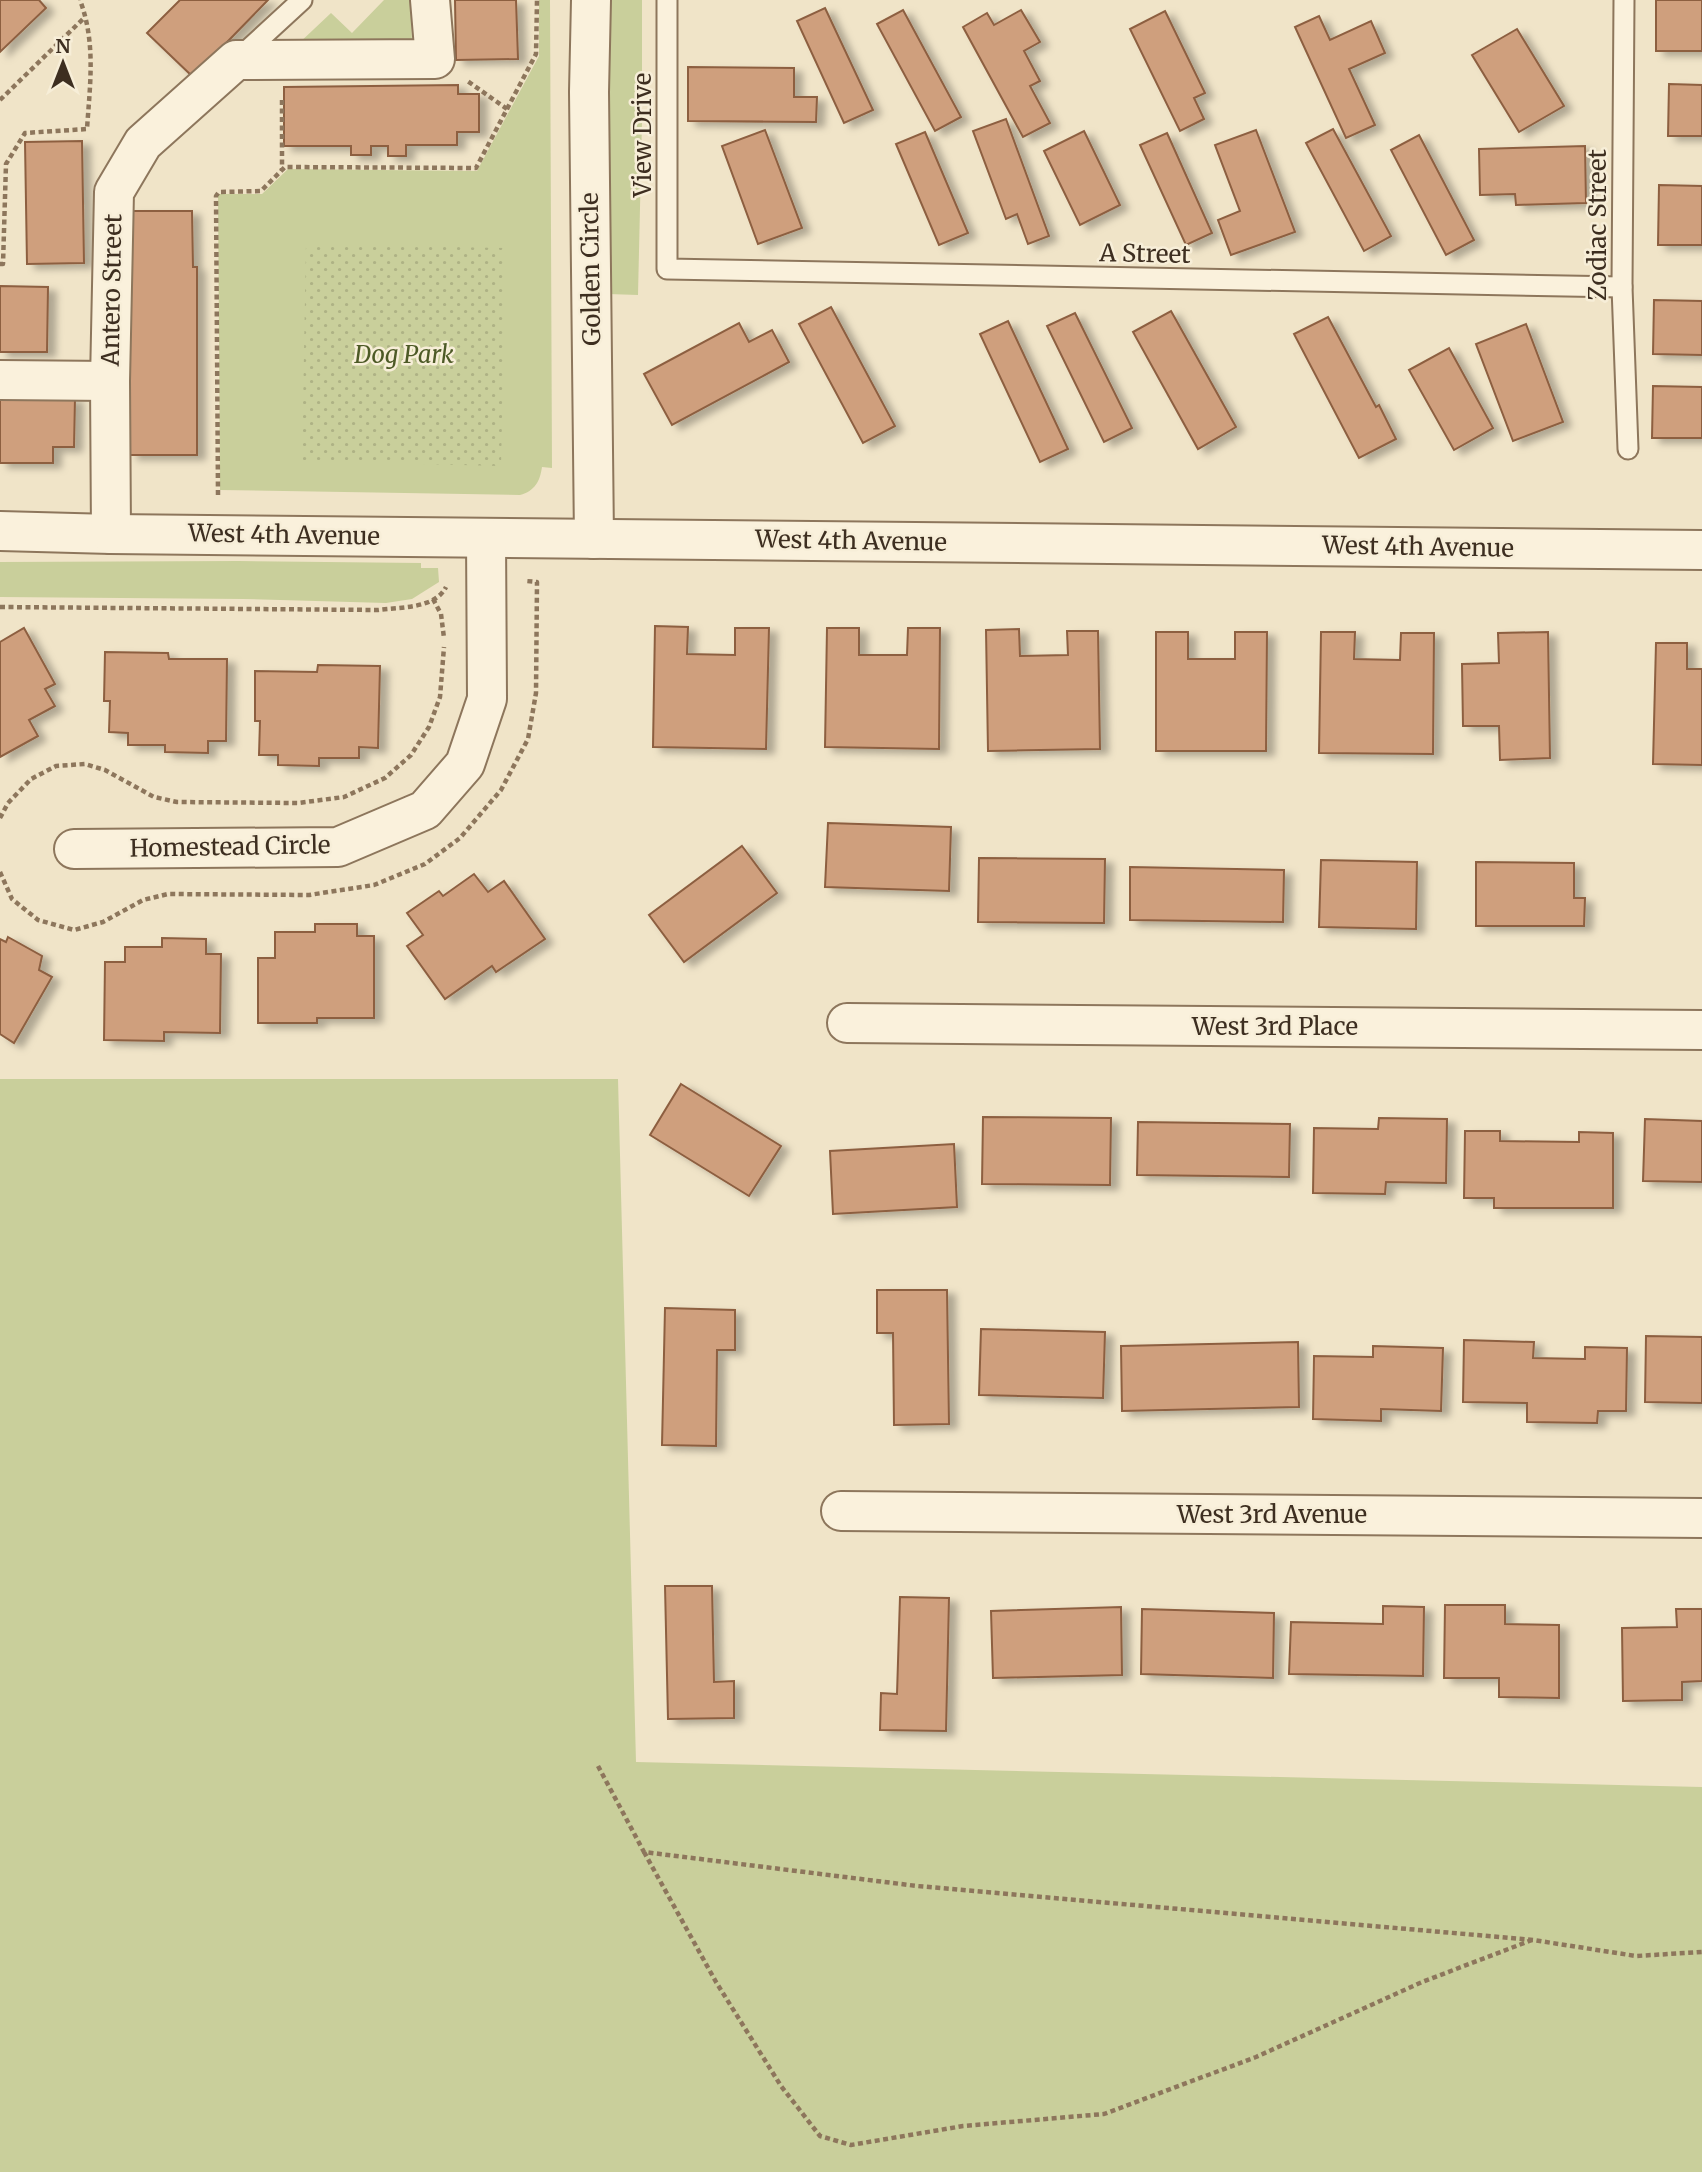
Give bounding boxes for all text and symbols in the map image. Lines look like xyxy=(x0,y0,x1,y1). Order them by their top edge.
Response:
north arrow xyxy=(28,28,98,98)
text: N xyxy=(55,34,71,58)
street label: View Drive xyxy=(627,73,658,198)
street label: Zodiac Street xyxy=(1582,148,1613,301)
street label: Golden Circle xyxy=(574,192,607,346)
street label: Antero Street xyxy=(95,213,128,367)
street label: A Street xyxy=(1098,237,1192,270)
park label: Dog Park xyxy=(353,339,454,370)
street label: West 4th Avenue xyxy=(187,517,380,552)
street label: West 4th Avenue xyxy=(754,523,947,558)
street label: West 4th Avenue xyxy=(1321,529,1514,564)
street label: Homestead Circle xyxy=(129,829,331,864)
street label: West 3rd Place xyxy=(1191,1011,1358,1042)
street label: West 3rd Avenue xyxy=(1176,1499,1367,1530)

